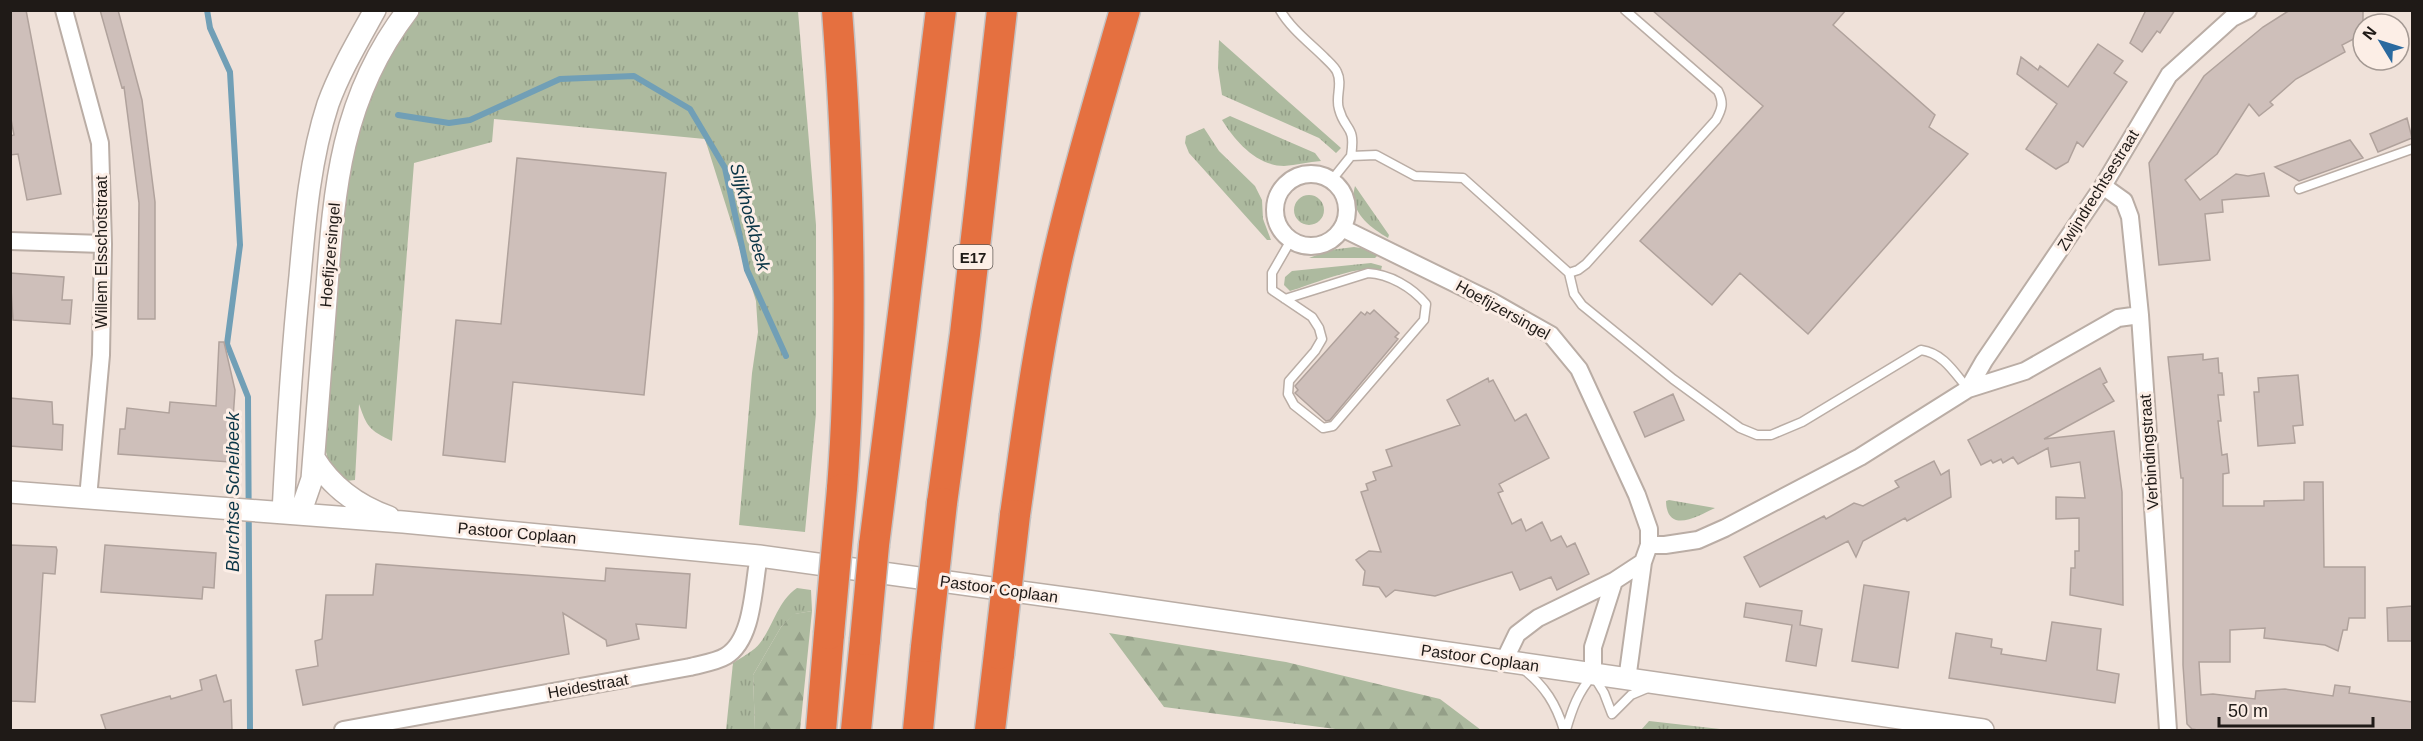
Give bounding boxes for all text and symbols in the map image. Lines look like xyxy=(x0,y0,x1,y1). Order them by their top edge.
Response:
north arrow xyxy=(2351,12,2411,72)
text: N xyxy=(2359,23,2380,43)
street label: Zwijndrechtsestraat xyxy=(2054,126,2142,253)
water label: Slijkhoekbeek xyxy=(726,161,774,274)
street label: Willem Elsschotstraat xyxy=(93,175,110,328)
street label: Hoefijzersingel xyxy=(317,202,343,308)
road number: E17 xyxy=(954,245,992,269)
street label: Hoefijzersingel xyxy=(1453,277,1553,343)
street label: Verbindingstraat xyxy=(2136,393,2162,510)
water label: Burchtse Scheibeek xyxy=(223,411,243,572)
street label: Pastoor Coplaan xyxy=(457,519,577,547)
street label: Pastoor Coplaan xyxy=(939,572,1059,606)
street label: Pastoor Coplaan xyxy=(1420,641,1540,675)
street label: Heidestraat xyxy=(546,670,630,701)
scale bar xyxy=(2219,690,2374,728)
text: 50 m xyxy=(2228,701,2268,721)

